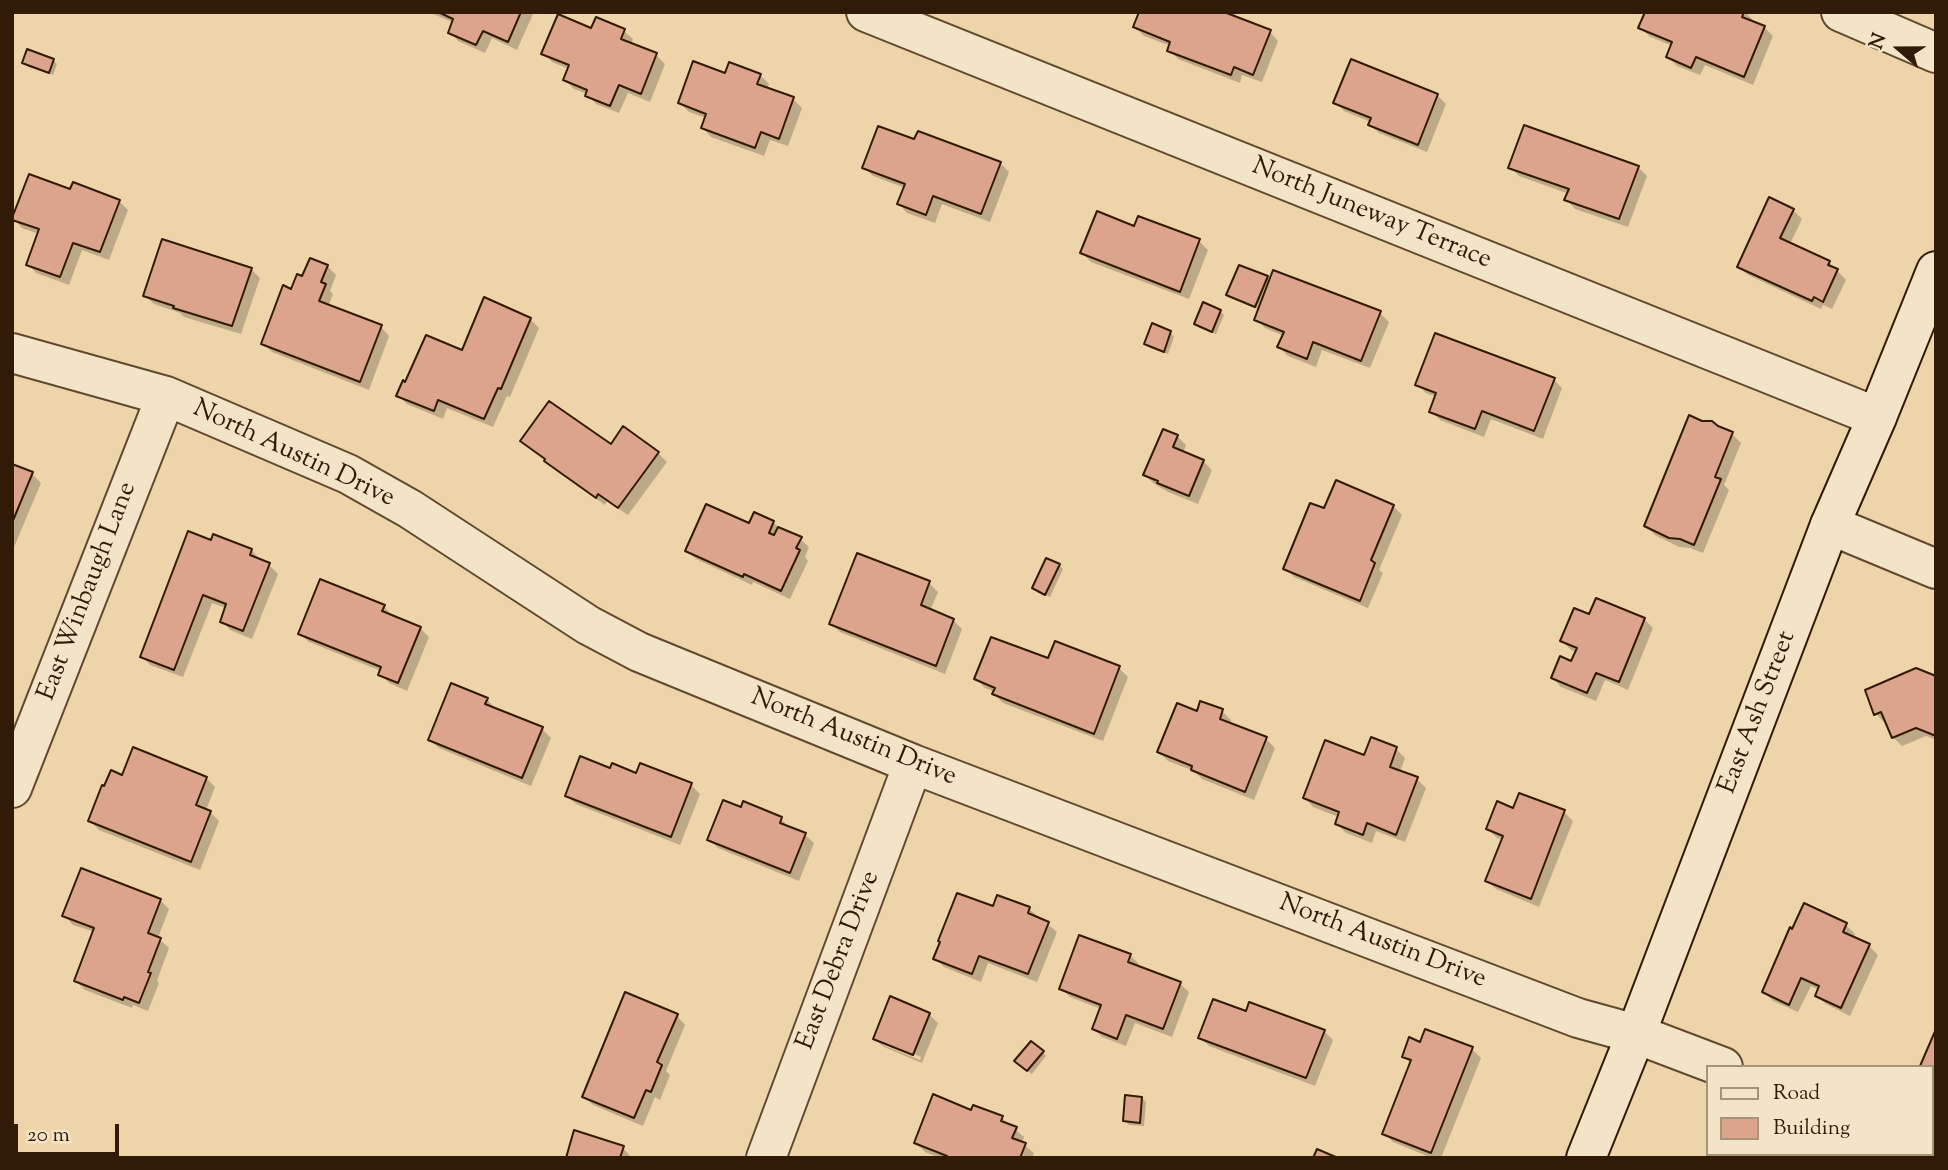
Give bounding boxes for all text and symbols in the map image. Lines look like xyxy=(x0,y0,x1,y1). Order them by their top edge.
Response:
north arrow xyxy=(1864,14,1934,84)
text: N xyxy=(1864,30,1894,53)
street label: North Juneway Terrace xyxy=(1246,153,1496,277)
street label: North Austin Drive xyxy=(187,395,399,515)
street label: East Winbaugh Lane xyxy=(33,478,145,706)
street label: East Ash Street xyxy=(1714,627,1804,799)
street label: North Austin Drive xyxy=(746,683,960,795)
street label: East Debra Drive xyxy=(792,867,888,1055)
street label: North Austin Drive xyxy=(1274,889,1490,997)
legend xyxy=(1706,1065,1934,1156)
text: Road xyxy=(1773,1079,1820,1109)
scale bar xyxy=(18,1110,122,1154)
text: Building xyxy=(1773,1114,1850,1144)
text: 20 m xyxy=(27,1121,70,1151)

